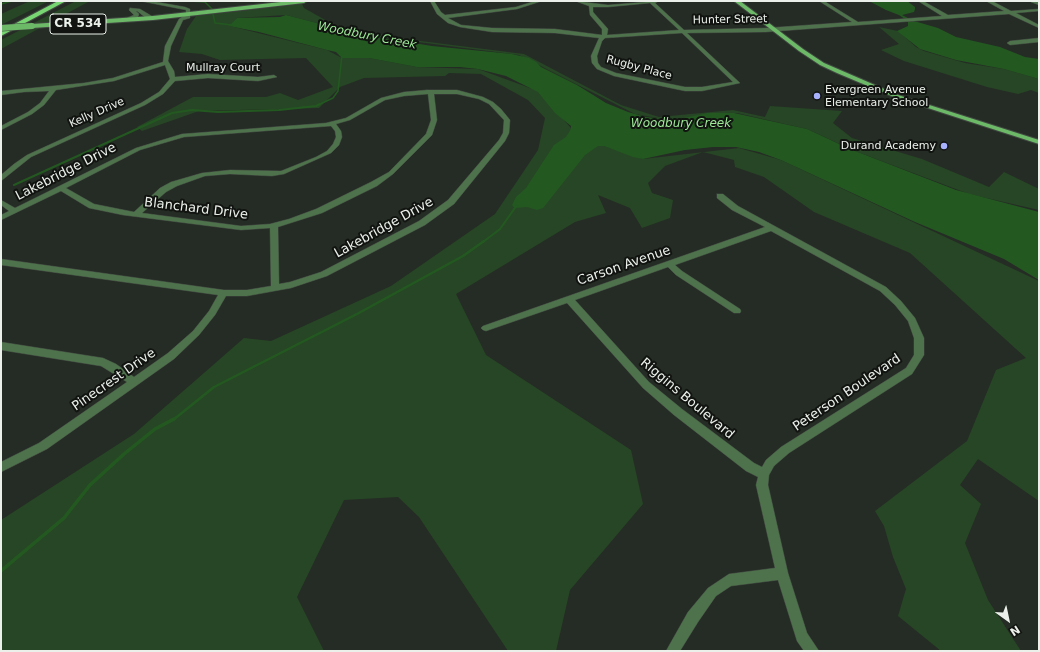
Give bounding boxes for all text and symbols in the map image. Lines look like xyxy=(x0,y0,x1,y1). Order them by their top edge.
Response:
street label: Hunter Street xyxy=(693,13,767,27)
road number: CR 534 xyxy=(50,14,106,34)
water label: Woodbury Creek xyxy=(316,19,418,53)
street label: Rugby Place xyxy=(605,53,673,83)
street label: Mullray Court xyxy=(186,61,260,75)
place label: Evergreen Avenue Elementary School xyxy=(825,83,928,109)
marker: Evergreen Avenue Elementary School xyxy=(812,91,822,101)
street label: Kelly Drive xyxy=(67,95,127,131)
water label: Woodbury Creek xyxy=(631,117,731,131)
place label: Durand Academy xyxy=(841,139,936,153)
street label: Lakebridge Drive xyxy=(13,140,119,204)
marker: Durand Academy xyxy=(939,141,949,151)
street label: Lakebridge Drive xyxy=(332,194,436,262)
street label: Blanchard Drive xyxy=(143,195,249,223)
street label: Carson Avenue xyxy=(575,243,673,289)
street label: Pinecrest Drive xyxy=(69,345,159,415)
street label: Peterson Boulevard xyxy=(790,351,904,435)
street label: Riggins Boulevard xyxy=(637,355,737,443)
north arrow xyxy=(988,600,1028,640)
text: N xyxy=(1007,623,1022,638)

